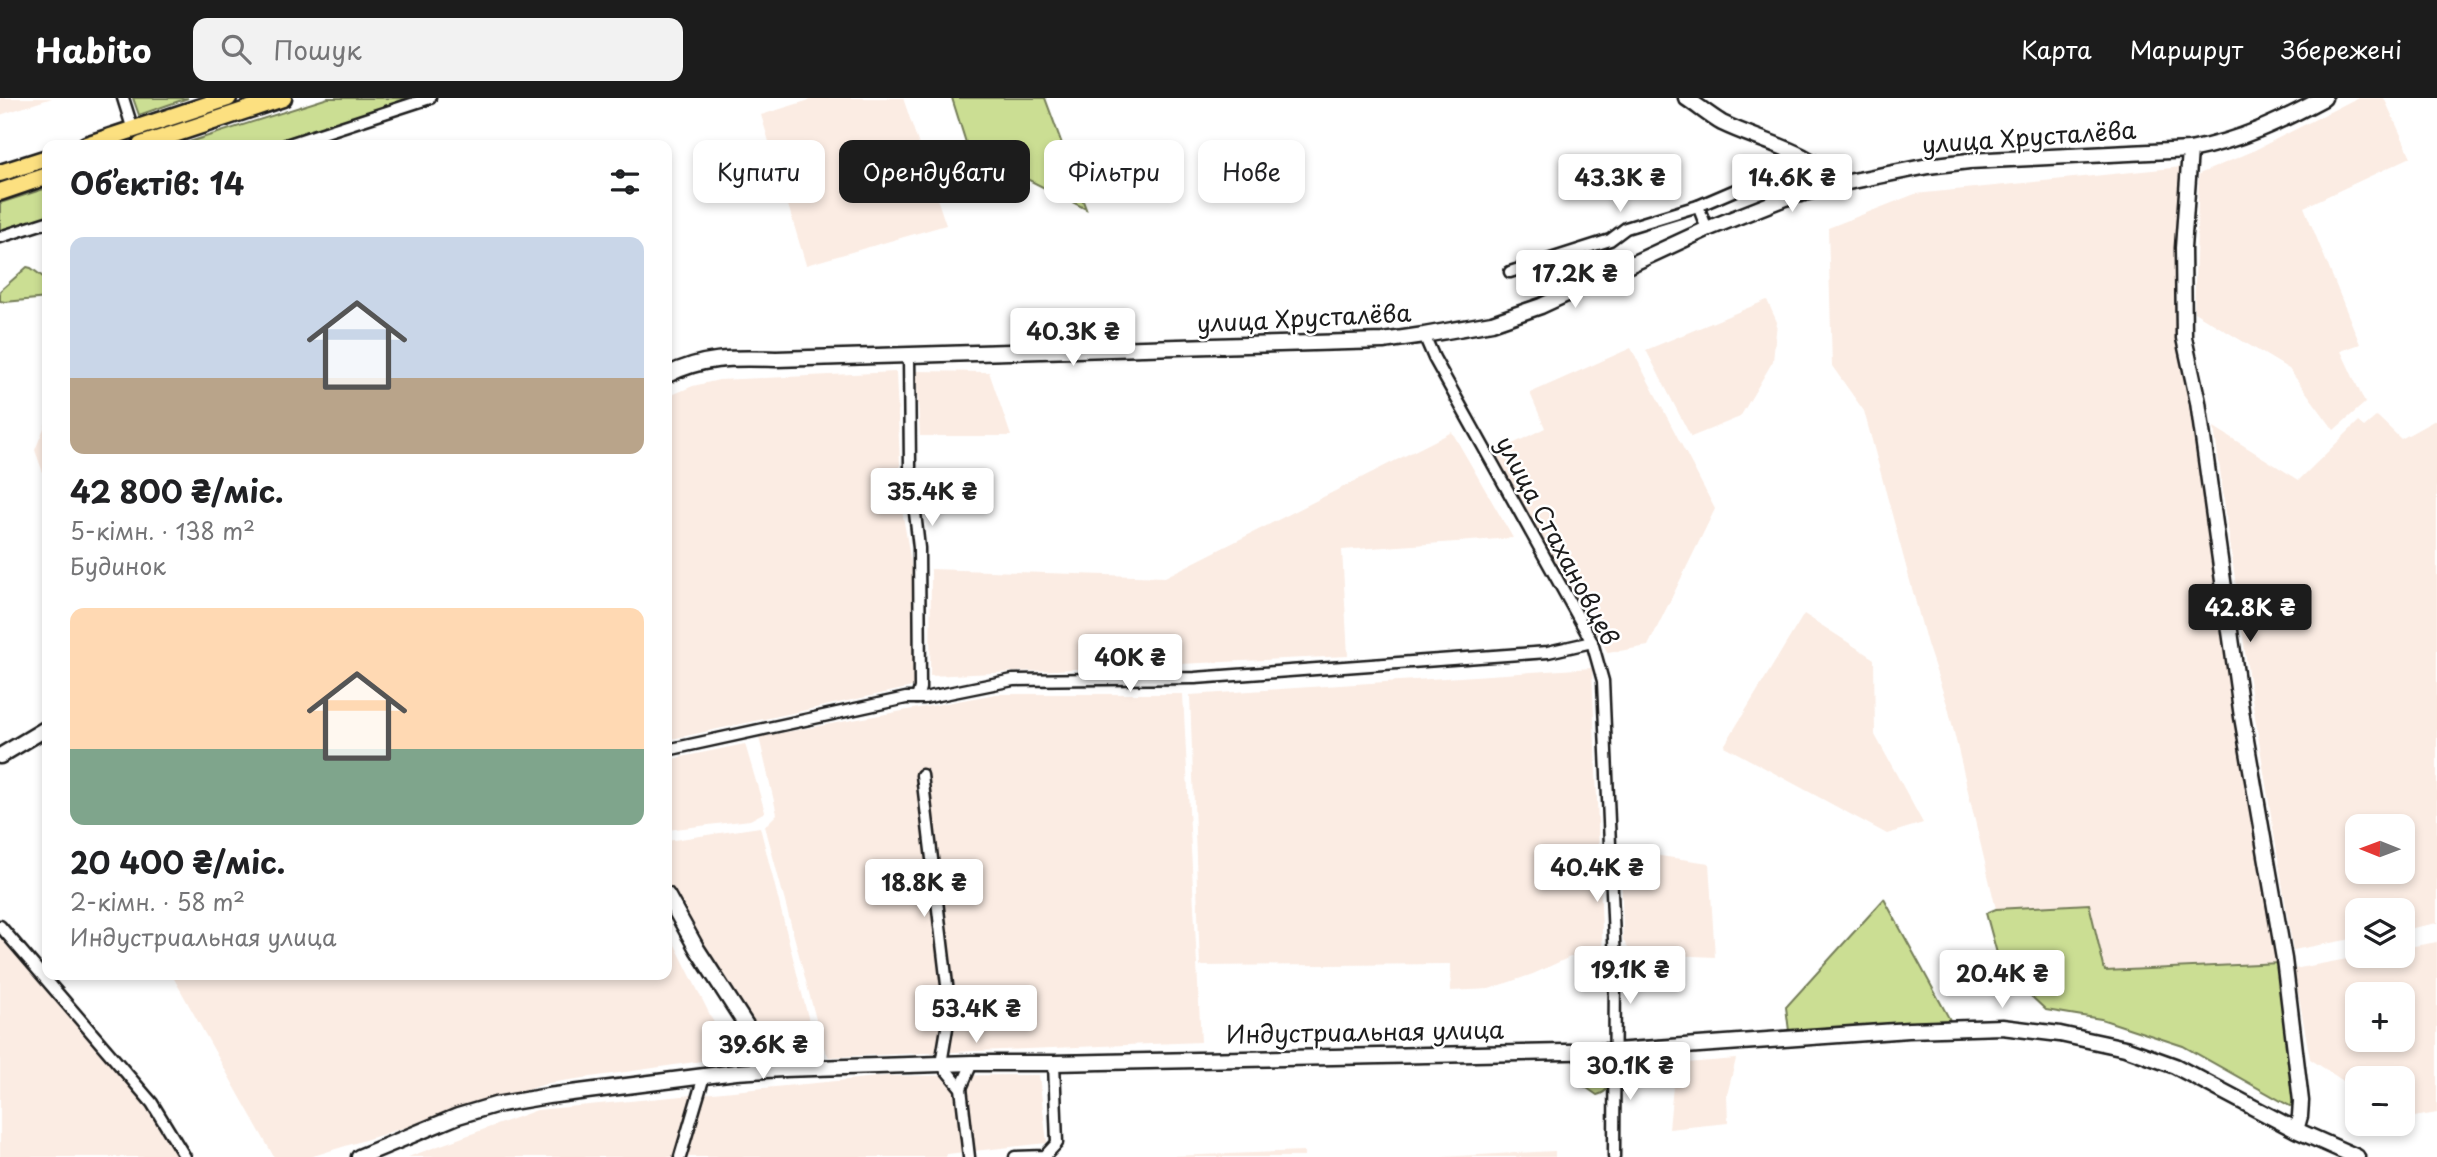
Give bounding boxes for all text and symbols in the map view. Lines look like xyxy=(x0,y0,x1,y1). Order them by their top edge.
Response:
search box xyxy=(193,18,683,81)
text: Habito xyxy=(35,24,151,74)
icon: search xyxy=(217,30,255,68)
text: Пошук xyxy=(273,30,362,69)
text: Карта xyxy=(2021,31,2092,67)
text: Маршрут xyxy=(2130,31,2243,67)
text: Збережені xyxy=(2281,31,2402,67)
street label: улица Хрусталёва xyxy=(1921,111,2137,161)
chip: Купити xyxy=(693,140,825,203)
chip: Орендувати xyxy=(839,140,1030,203)
chip: Фільтри xyxy=(1044,140,1184,203)
chip: Нове xyxy=(1198,140,1305,203)
pin: 43.3K ₴ xyxy=(1555,155,1685,214)
pin: 14.6K ₴ xyxy=(1727,155,1857,214)
text: 43.3K ₴ xyxy=(1574,159,1666,194)
text: 14.6K ₴ xyxy=(1748,159,1836,194)
text: Об’єктів: 14 xyxy=(70,160,244,205)
icon: filters xyxy=(606,163,644,201)
pin: 17.2K ₴ xyxy=(1510,250,1640,310)
text: 17.2K ₴ xyxy=(1532,255,1618,290)
icon: home xyxy=(294,282,420,408)
street label: улица Хрусталёва xyxy=(1196,293,1412,341)
pin: 40.3K ₴ xyxy=(1008,308,1138,368)
text: 40.3K ₴ xyxy=(1026,313,1120,348)
street label: улица Стахановцев xyxy=(1488,429,1629,651)
text: 42 800 ₴/міс. xyxy=(70,468,284,513)
pin: 35.4K ₴ xyxy=(867,468,997,528)
text: 35.4K ₴ xyxy=(887,473,977,508)
text: 5-кімн. · 138 m² xyxy=(70,513,255,548)
text: Будинок xyxy=(70,548,166,583)
pin: 42.8K ₴ xyxy=(2185,584,2315,644)
text: 42.8K ₴ xyxy=(2204,589,2296,624)
pin: 40K ₴ xyxy=(1081,634,1179,694)
text: 40K ₴ xyxy=(1094,639,1166,674)
icon: home xyxy=(294,653,420,779)
north arrow xyxy=(2345,814,2415,884)
map controls xyxy=(2345,814,2415,1136)
text: 20 400 ₴/міс. xyxy=(70,839,285,884)
pin: 40.4K ₴ xyxy=(1532,844,1662,904)
text: 40.4K ₴ xyxy=(1550,849,1644,884)
pin: 18.8K ₴ xyxy=(859,860,989,919)
text: 18.8K ₴ xyxy=(881,864,967,899)
text: 2-кімн. · 58 m² xyxy=(70,884,245,919)
button: layers xyxy=(2345,898,2415,968)
text: Индустриальная улица xyxy=(70,919,336,954)
pin: 19.1K ₴ xyxy=(1565,946,1695,1006)
pin: 20.4K ₴ xyxy=(1937,950,2067,1010)
text: 19.1K ₴ xyxy=(1590,951,1670,986)
text: 20.4K ₴ xyxy=(1956,955,2048,990)
button: + xyxy=(2345,982,2415,1052)
pin: 53.4K ₴ xyxy=(911,986,1041,1045)
text: 53.4K ₴ xyxy=(931,990,1021,1025)
street label: Индустриальная улица xyxy=(1226,1011,1504,1051)
pin: 39.6K ₴ xyxy=(698,1021,828,1081)
text: 39.6K ₴ xyxy=(718,1026,808,1061)
pin: 30.1K ₴ xyxy=(1565,1042,1695,1102)
text: 30.1K ₴ xyxy=(1586,1047,1674,1082)
button: − xyxy=(2345,1066,2415,1136)

